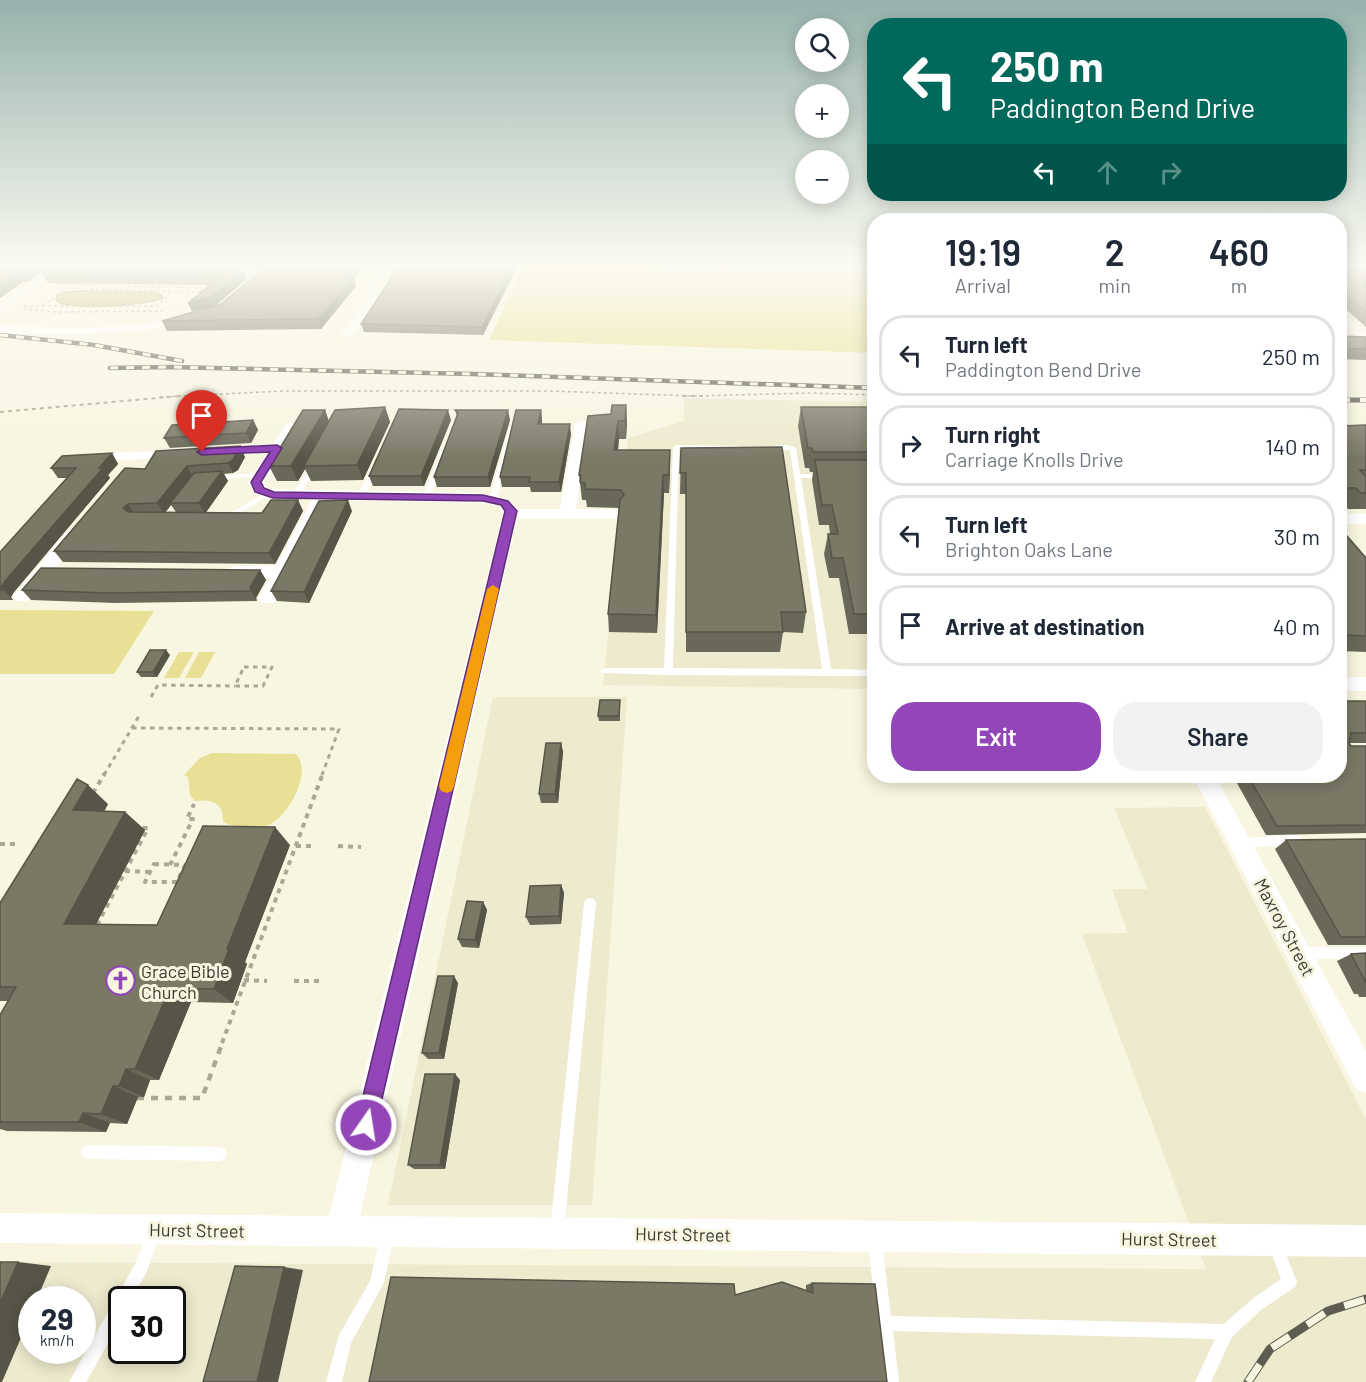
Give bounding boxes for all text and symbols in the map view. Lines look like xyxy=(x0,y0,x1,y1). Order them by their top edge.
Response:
map controls xyxy=(795,18,849,204)
button: search xyxy=(795,18,849,72)
text: 250 m xyxy=(990,40,1104,90)
icon: left xyxy=(891,42,969,120)
button: + xyxy=(795,84,849,138)
text: Paddington Bend Drive xyxy=(990,91,1255,123)
button: − xyxy=(795,150,849,204)
icon: left xyxy=(1028,156,1061,189)
icon: ahead xyxy=(1091,156,1124,189)
icon: right xyxy=(1154,156,1187,189)
text: 19:19 xyxy=(945,230,1021,273)
text: 2 xyxy=(1105,230,1125,273)
text: 460 xyxy=(1209,230,1269,273)
text: Arrival xyxy=(955,273,1011,297)
text: min xyxy=(1099,273,1131,297)
text: m xyxy=(1231,273,1247,297)
text: Turn left xyxy=(945,331,1028,357)
icon: left xyxy=(894,339,927,372)
text: 250 m xyxy=(1262,343,1320,369)
text: Paddington Bend Drive xyxy=(945,357,1141,381)
pin xyxy=(176,390,227,452)
icon: arrive xyxy=(185,399,218,432)
text: Turn right xyxy=(945,421,1040,447)
icon: right xyxy=(894,429,927,462)
text: 140 m xyxy=(1265,433,1320,459)
text: Carriage Knolls Drive xyxy=(945,447,1124,471)
text: Turn left xyxy=(945,511,1028,537)
icon: left xyxy=(894,519,927,552)
text: 30 m xyxy=(1274,523,1320,549)
text: Brighton Oaks Lane xyxy=(945,537,1113,561)
icon: arrive xyxy=(894,609,927,642)
text: Arrive at destination xyxy=(945,613,1144,639)
text: 40 m xyxy=(1273,613,1320,639)
button: Exit xyxy=(891,702,1101,771)
button: Share xyxy=(1113,702,1323,771)
street label: Maxroy Street xyxy=(1250,874,1320,980)
place label: Grace Bible Church xyxy=(141,960,230,1003)
church icon: Grace Bible Church xyxy=(104,965,136,997)
position arrow xyxy=(334,1093,398,1157)
street label: Hurst Street xyxy=(149,1218,245,1242)
street label: Hurst Street xyxy=(635,1222,731,1246)
street label: Hurst Street xyxy=(1121,1227,1217,1251)
speed limit sign: 30 xyxy=(108,1286,186,1364)
text: 29 xyxy=(41,1300,73,1336)
text: km/h xyxy=(40,1331,74,1349)

